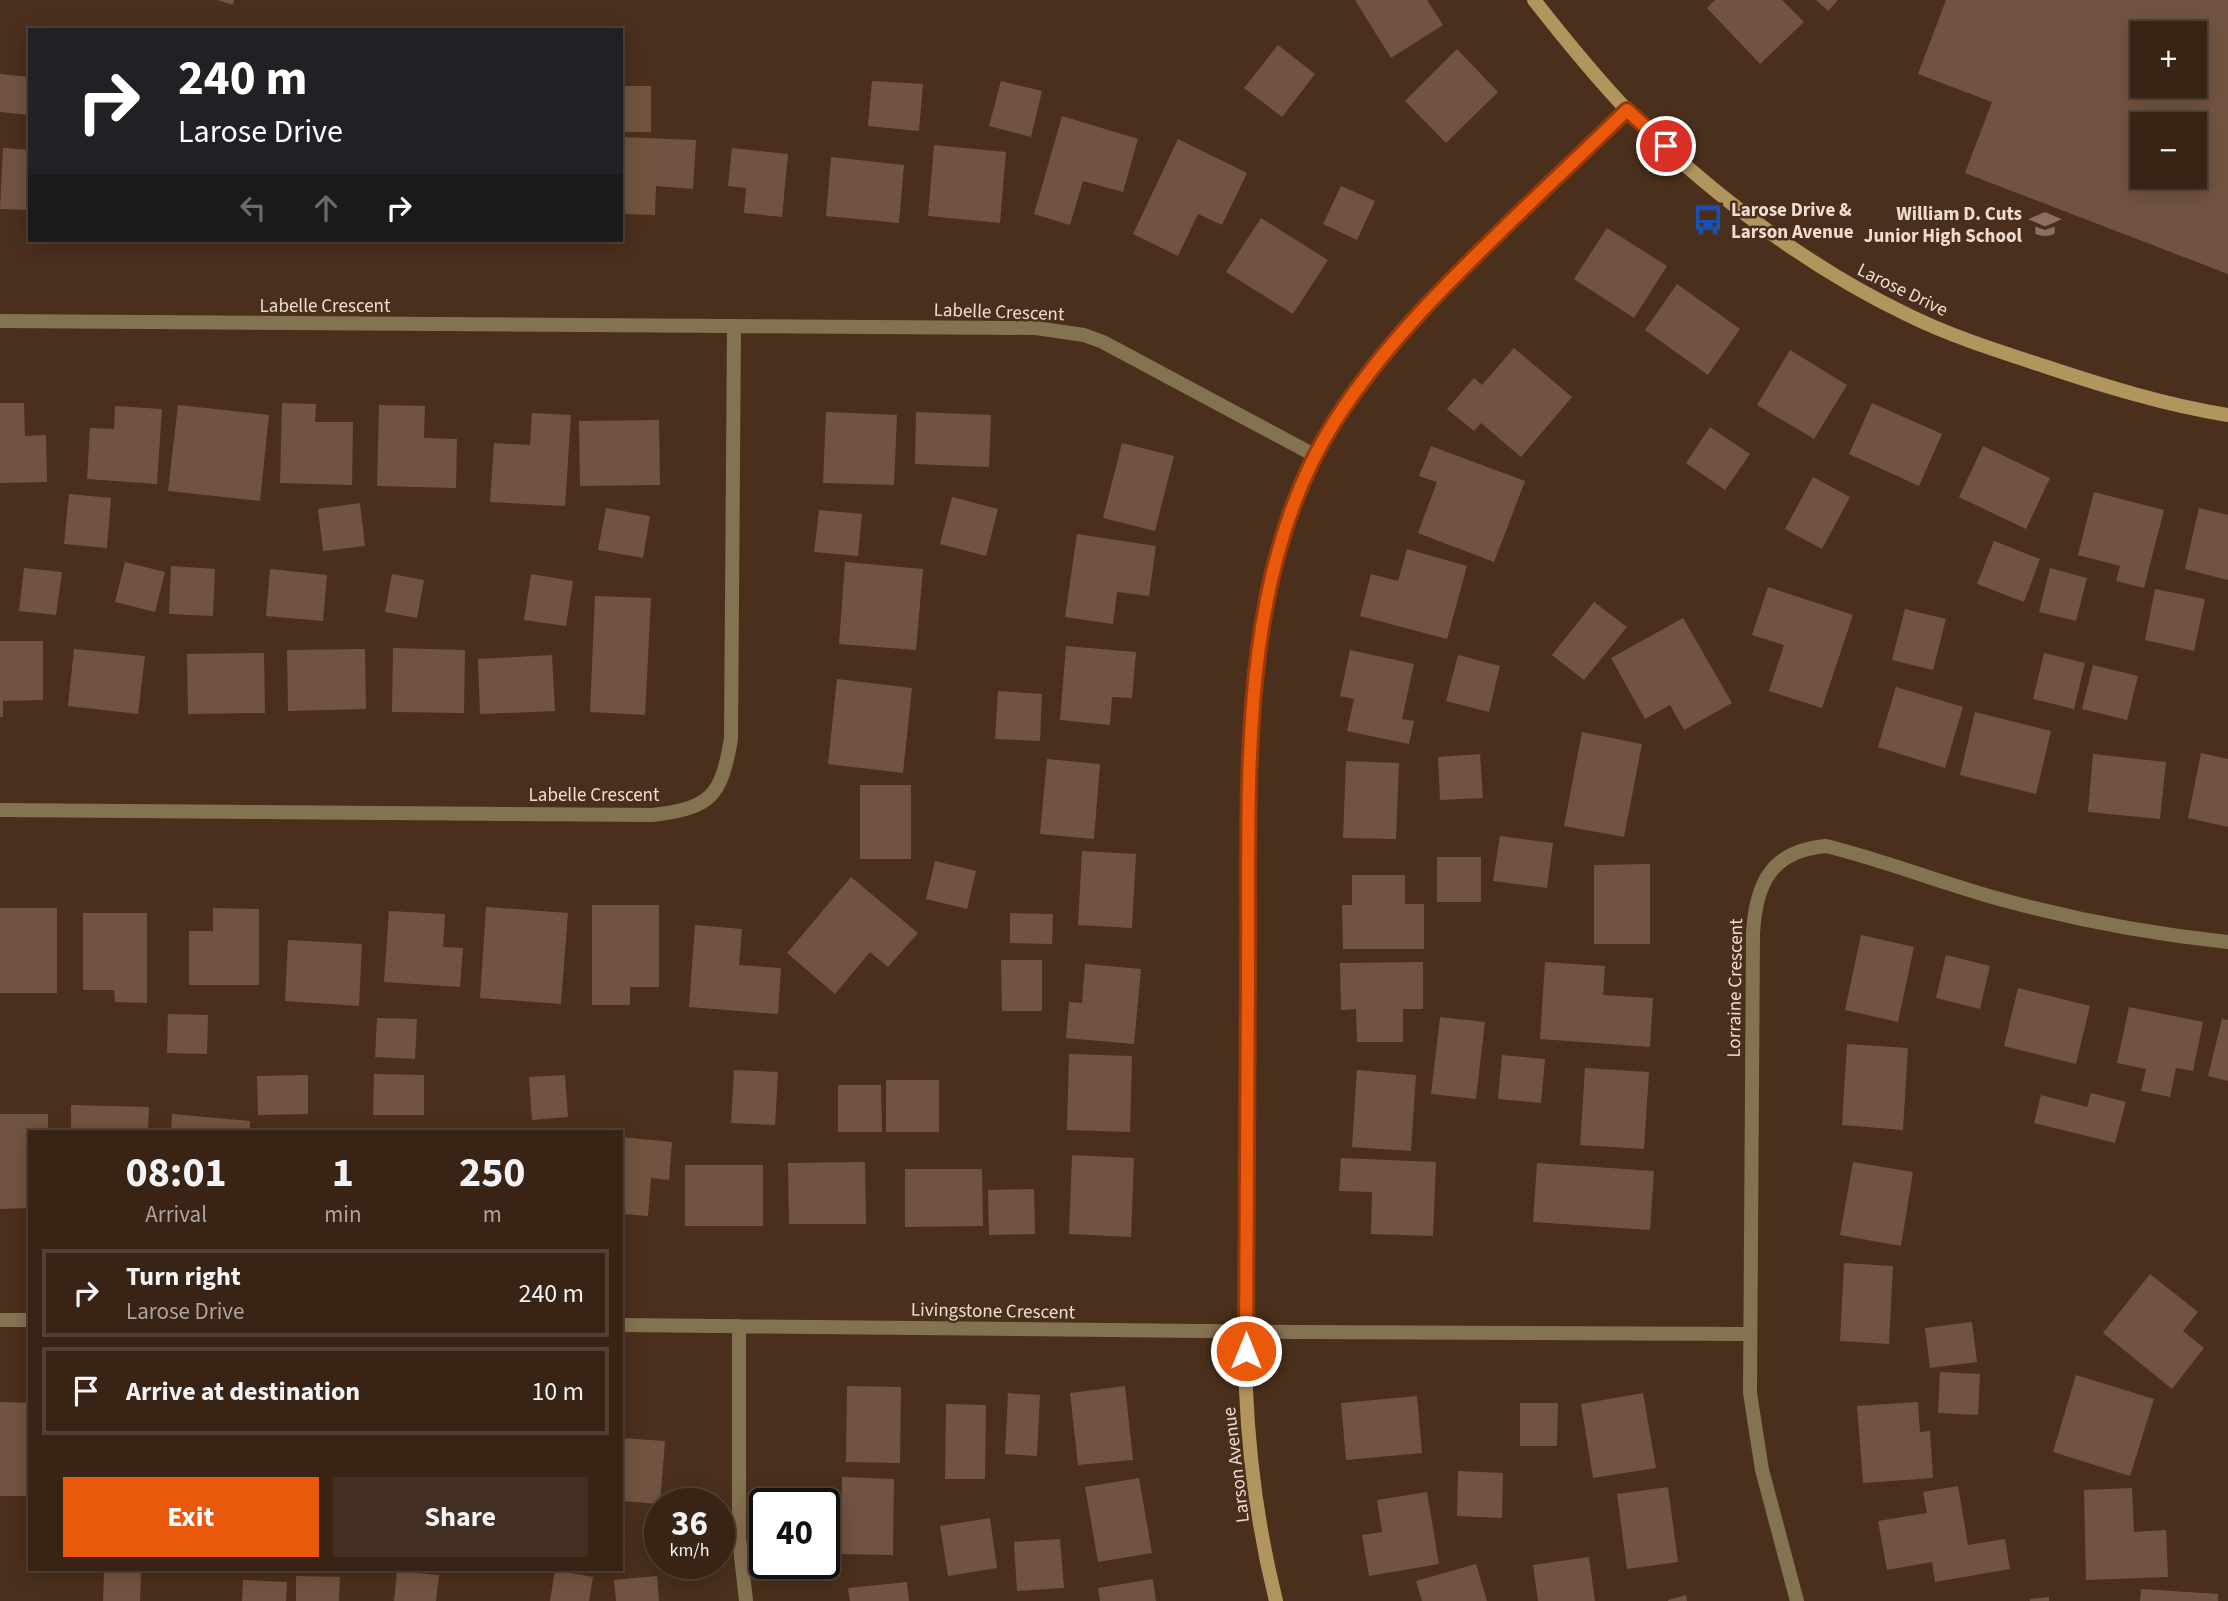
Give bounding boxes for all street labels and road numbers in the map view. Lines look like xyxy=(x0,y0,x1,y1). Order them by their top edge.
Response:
street label: Larose Drive xyxy=(1852,257,1952,324)
street label: Labelle Crescent xyxy=(260,293,391,320)
street label: Labelle Crescent xyxy=(933,297,1065,328)
street label: Labelle Crescent xyxy=(529,782,660,809)
street label: Lorraine Crescent xyxy=(1721,918,1750,1058)
street label: Livingstone Crescent xyxy=(911,1297,1076,1326)
street label: Larson Avenue xyxy=(1216,1405,1257,1524)

